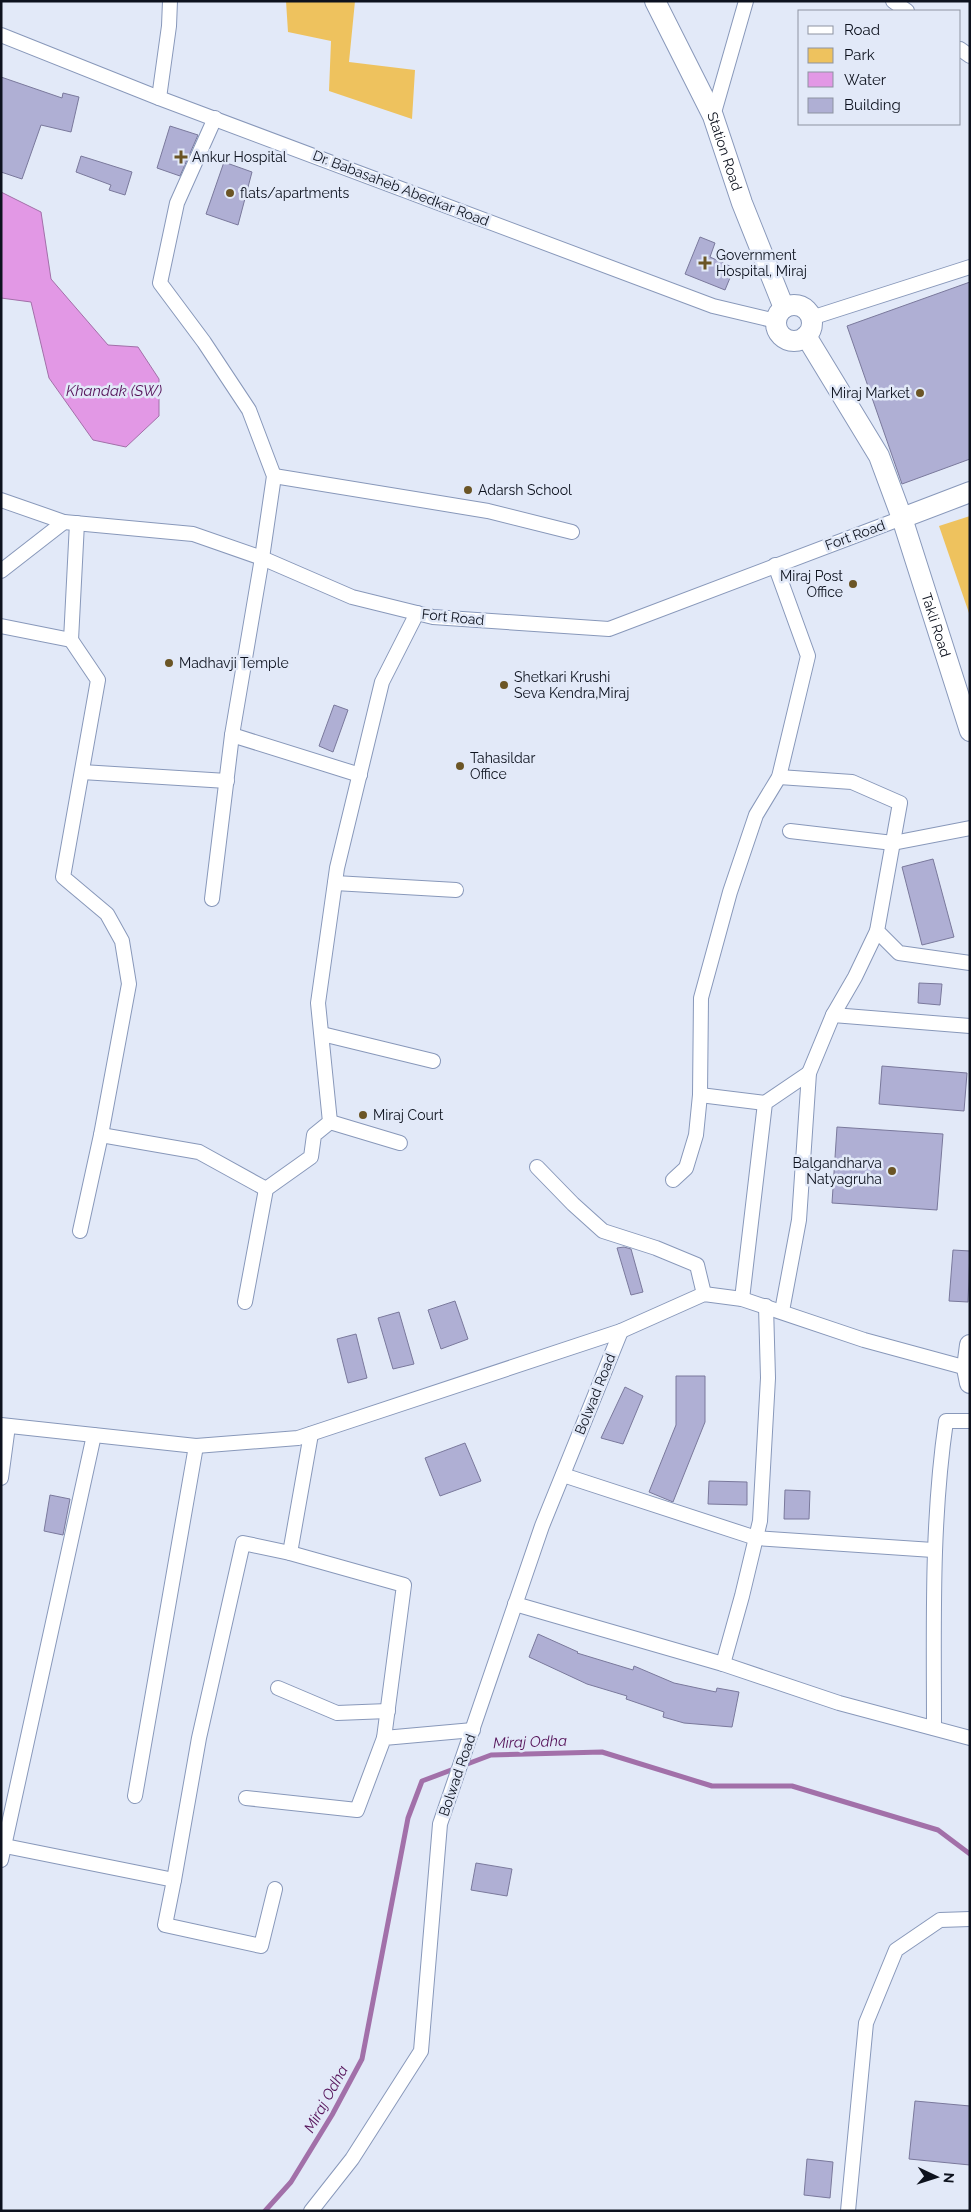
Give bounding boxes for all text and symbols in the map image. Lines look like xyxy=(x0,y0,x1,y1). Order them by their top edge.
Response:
legend xyxy=(798,10,961,125)
text: Road xyxy=(844,21,880,39)
text: Park xyxy=(844,46,875,64)
text: Water xyxy=(844,71,887,89)
text: Building xyxy=(844,96,901,114)
street label: Station Road xyxy=(704,110,745,193)
street label: Dr. Babasaheb Abedkar Road xyxy=(311,147,491,229)
place label: Ankur Hospital xyxy=(192,149,287,165)
marker: Ankur Hospital xyxy=(174,150,188,164)
place label: flats/apartments xyxy=(240,185,349,201)
marker: flats/apartments xyxy=(224,187,236,199)
place label: Government Hospital, Miraj xyxy=(716,247,807,279)
marker: Government Hospital, Miraj xyxy=(698,256,712,270)
water label: Khandak (SW) xyxy=(66,382,162,400)
place label: Miraj Market xyxy=(831,385,910,401)
marker: Miraj Market xyxy=(914,387,926,399)
place label: Adarsh School xyxy=(478,482,572,498)
marker: Adarsh School xyxy=(462,484,474,496)
street label: Fort Road xyxy=(823,517,887,553)
place label: Miraj Post Office xyxy=(780,568,843,600)
marker: Miraj Post Office xyxy=(847,578,859,590)
street label: Takli Road xyxy=(918,591,954,659)
street label: Fort Road xyxy=(421,606,485,628)
place label: Madhavji Temple xyxy=(179,655,289,671)
marker: Madhavji Temple xyxy=(163,657,175,669)
place label: Shetkari Krushi Seva Kendra,Miraj xyxy=(514,669,629,701)
marker: Shetkari Krushi Seva Kendra,Miraj xyxy=(498,679,510,691)
place label: Tahasildar Office xyxy=(470,750,535,782)
marker: Tahasildar Office xyxy=(454,760,466,772)
place label: Miraj Court xyxy=(373,1107,444,1123)
marker: Miraj Court xyxy=(357,1109,369,1121)
place label: Balgandharva Natyagruha xyxy=(792,1155,882,1187)
marker: Balgandharva Natyagruha xyxy=(886,1165,898,1177)
street label: Bolwad Road xyxy=(571,1351,619,1437)
street label: Bolwad Road xyxy=(435,1732,479,1818)
water label: Miraj Odha xyxy=(493,1732,567,1752)
water label: Miraj Odha xyxy=(300,2062,352,2136)
north arrow xyxy=(911,2152,961,2202)
text: N xyxy=(941,2172,957,2184)

